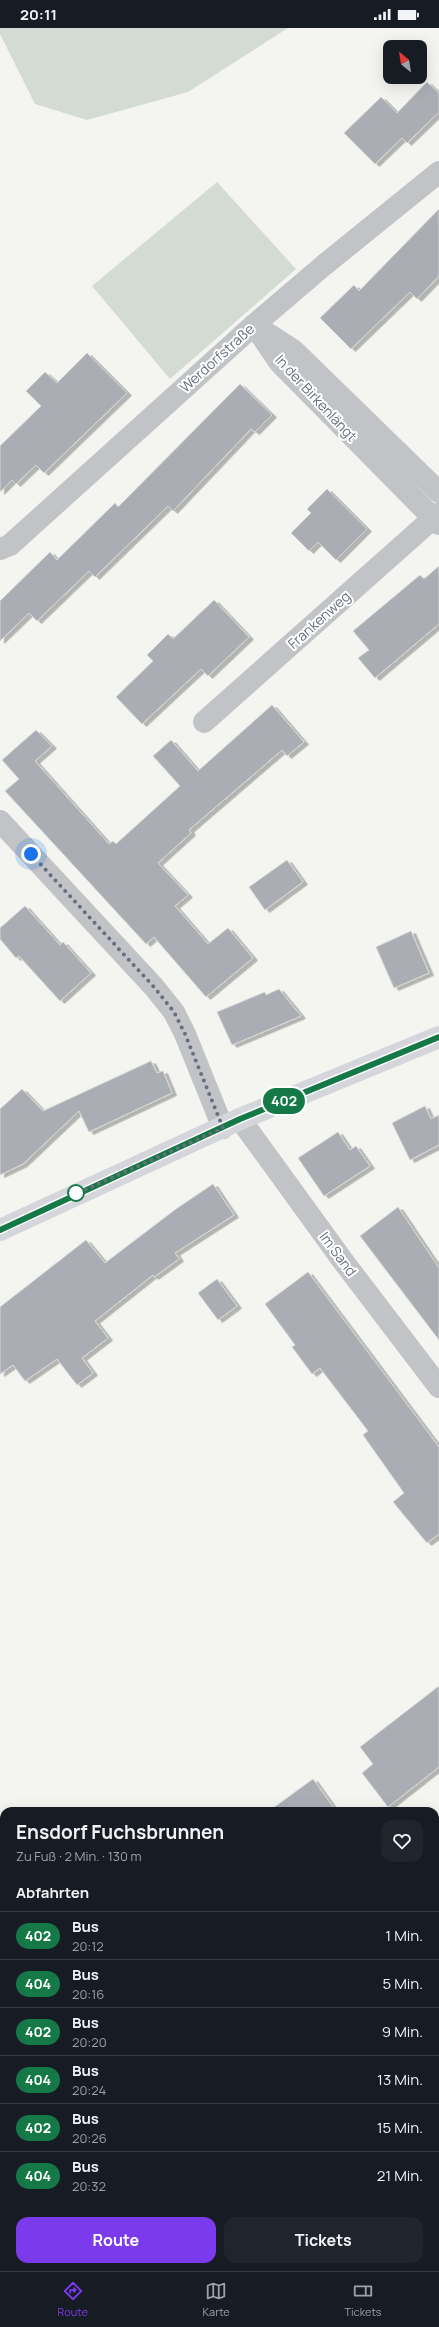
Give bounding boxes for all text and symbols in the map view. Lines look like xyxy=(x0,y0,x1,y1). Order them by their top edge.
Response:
text: 20:11 xyxy=(20,4,57,25)
north arrow xyxy=(383,40,427,84)
map controls xyxy=(383,40,427,84)
street label: Werdorfstraße xyxy=(175,319,258,396)
street label: In der Birkenlängt xyxy=(271,350,362,445)
street label: Frankenweg xyxy=(283,586,354,653)
your location xyxy=(21,844,41,864)
line badge: 402 xyxy=(261,1088,307,1114)
text: 402 xyxy=(271,1091,297,1110)
unlabelled marker xyxy=(67,1184,85,1202)
street label: Im Sand xyxy=(315,1228,361,1280)
text: Ensdorf Fuchsbrunnen xyxy=(16,1819,224,1845)
button: heart xyxy=(381,1820,423,1862)
text: Zu Fuß · 2 Min. · 130 m xyxy=(16,1847,141,1865)
text: Abfahrten xyxy=(16,1882,89,1903)
text: Bus xyxy=(72,1916,99,1937)
text: 1 Min. xyxy=(385,1925,423,1946)
text: 402 xyxy=(25,1926,51,1945)
text: 20:12 xyxy=(72,1937,104,1955)
text: Bus xyxy=(72,1964,99,1985)
text: 5 Min. xyxy=(383,1973,423,1994)
text: 404 xyxy=(25,1974,51,1993)
text: 20:16 xyxy=(72,1985,104,2003)
text: Bus xyxy=(72,2012,99,2033)
text: 9 Min. xyxy=(382,2021,423,2042)
text: 402 xyxy=(25,2022,51,2041)
text: 20:20 xyxy=(72,2033,107,2051)
text: Bus xyxy=(72,2060,99,2081)
text: 13 Min. xyxy=(377,2069,423,2090)
text: 404 xyxy=(25,2070,51,2089)
text: 20:24 xyxy=(72,2081,106,2099)
text: Bus xyxy=(72,2108,99,2129)
text: 15 Min. xyxy=(377,2117,423,2138)
text: 402 xyxy=(25,2118,51,2137)
text: 20:26 xyxy=(72,2129,107,2147)
text: Bus xyxy=(72,2156,99,2177)
text: 21 Min. xyxy=(377,2165,423,2186)
text: 404 xyxy=(25,2166,51,2185)
text: 20:32 xyxy=(72,2177,106,2195)
button: Route xyxy=(16,2217,216,2263)
button: Tickets xyxy=(224,2217,423,2263)
tab: Route xyxy=(57,2280,88,2319)
tab: Karte xyxy=(203,2280,230,2319)
tab: Tickets xyxy=(344,2280,382,2319)

